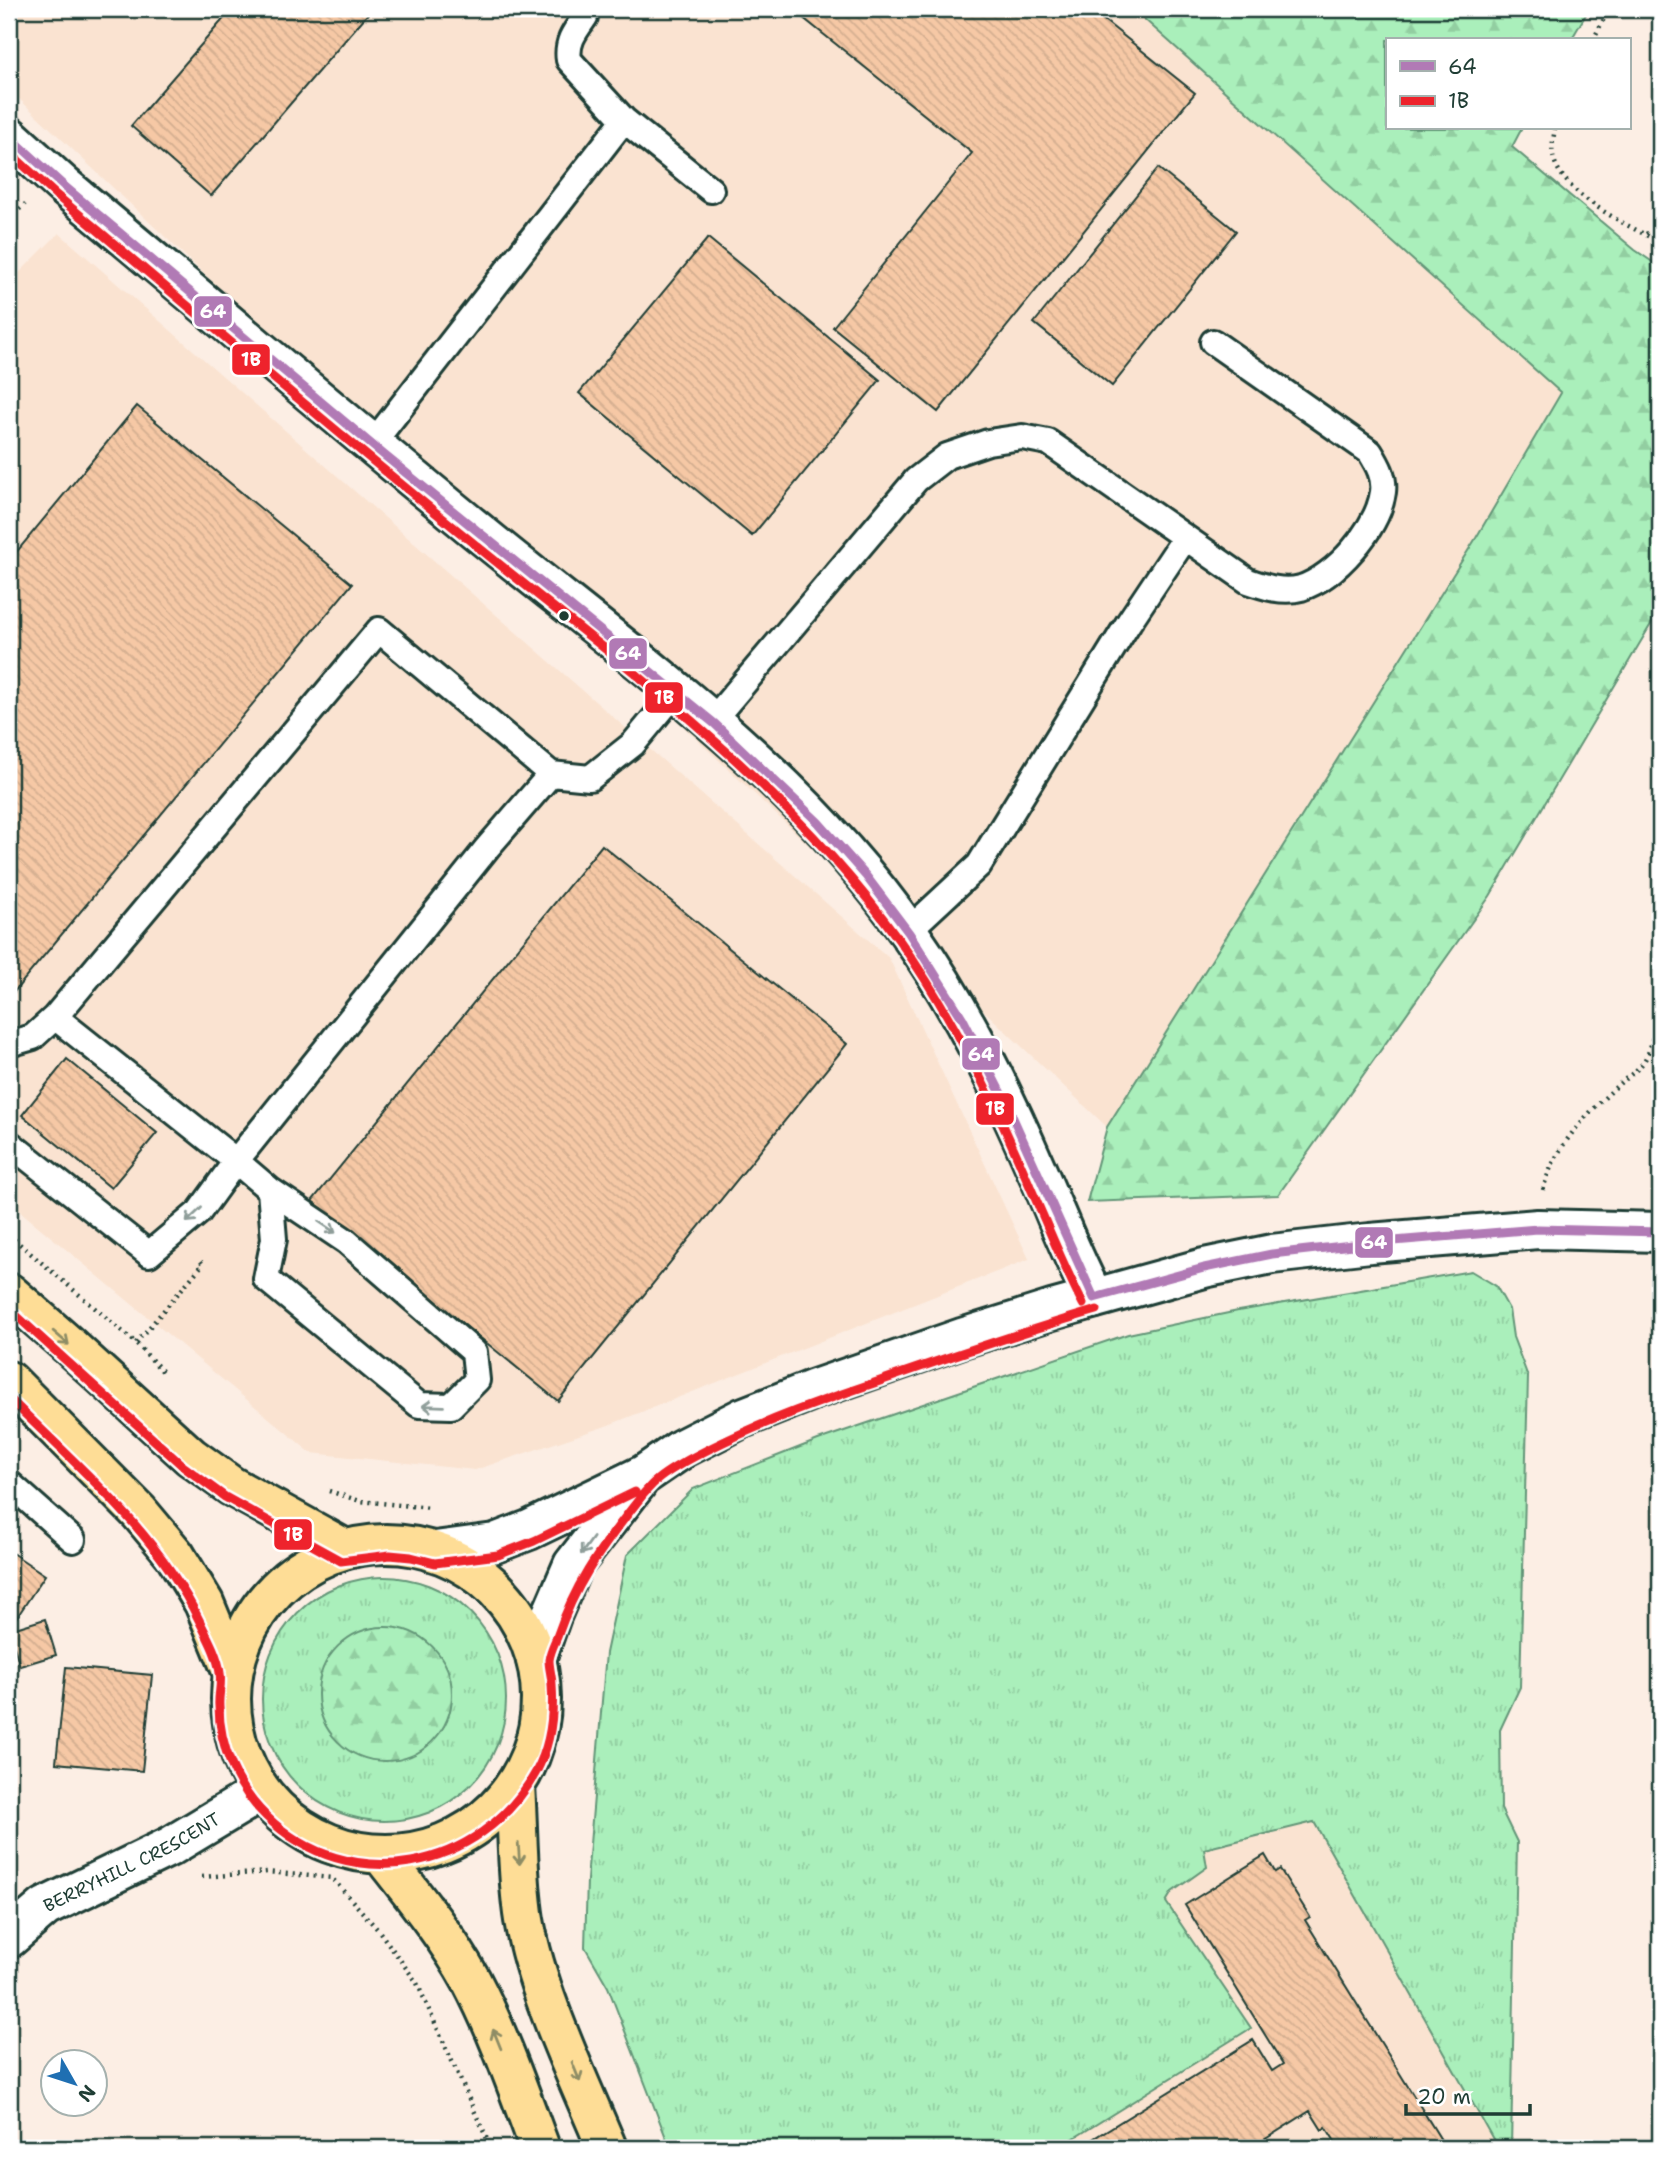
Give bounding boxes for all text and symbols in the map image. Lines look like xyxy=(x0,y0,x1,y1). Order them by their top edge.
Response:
legend xyxy=(1386,38,1630,130)
text: 64 xyxy=(1448,53,1477,81)
text: 1B xyxy=(1448,87,1469,115)
line badge: 64 xyxy=(193,295,233,328)
text: 64 xyxy=(200,299,227,324)
line badge: 1B xyxy=(231,343,271,376)
text: 1B xyxy=(241,347,261,372)
unlabelled marker xyxy=(557,609,571,623)
line badge: 64 xyxy=(608,637,648,670)
text: 64 xyxy=(615,641,642,666)
line badge: 1B xyxy=(644,681,684,714)
text: 1B xyxy=(654,685,674,710)
line badge: 64 xyxy=(961,1037,1001,1071)
text: 64 xyxy=(968,1042,995,1067)
line badge: 1B xyxy=(975,1092,1015,1126)
text: 1B xyxy=(985,1096,1005,1121)
one-way arrow xyxy=(186,1206,203,1223)
one-way arrow xyxy=(316,1220,336,1234)
line badge: 64 xyxy=(1354,1226,1394,1259)
text: 64 xyxy=(1361,1230,1388,1255)
one-way arrow xyxy=(51,1330,69,1346)
one-way arrow xyxy=(422,1399,445,1412)
line badge: 1B xyxy=(273,1518,313,1551)
text: 1B xyxy=(283,1522,303,1547)
one-way arrow xyxy=(580,1536,594,1555)
street label: BERRYHILL CRESCENT xyxy=(39,1807,225,1918)
one-way arrow xyxy=(513,1842,526,1865)
one-way arrow xyxy=(490,2029,503,2050)
north arrow xyxy=(38,2048,108,2118)
one-way arrow xyxy=(570,2061,583,2083)
scale bar xyxy=(1406,2073,1531,2117)
text: N xyxy=(72,2080,101,2107)
text: 20 m xyxy=(1417,2083,1471,2111)

